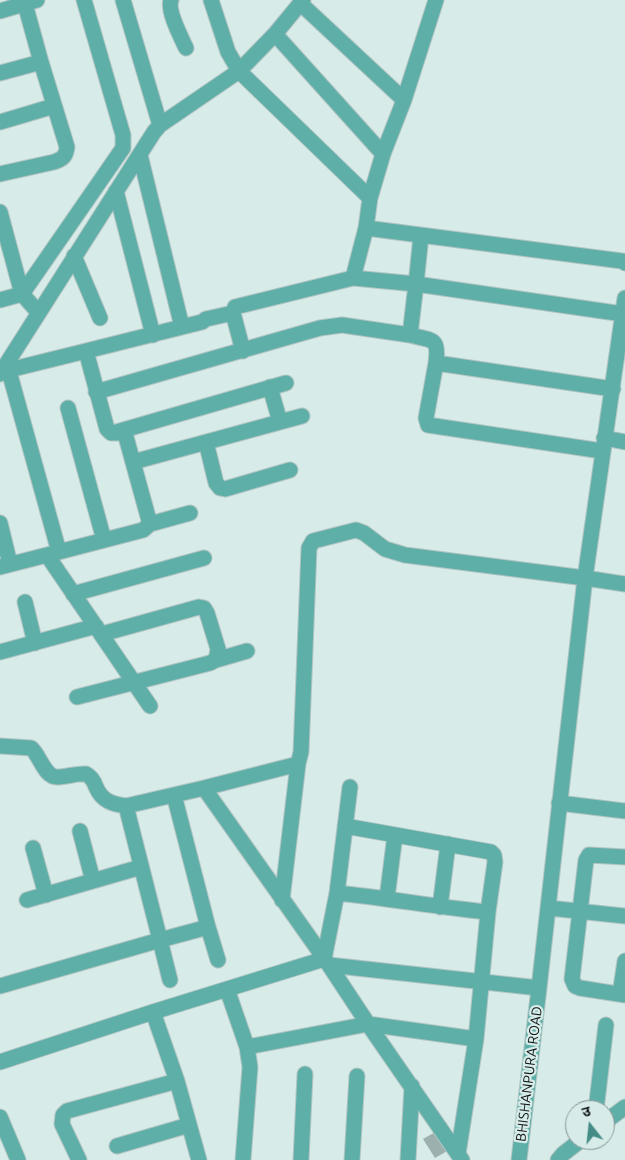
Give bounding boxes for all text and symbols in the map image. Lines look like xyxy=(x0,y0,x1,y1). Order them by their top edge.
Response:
street label: BHISHANPURA ROAD xyxy=(512,1005,546,1143)
north arrow xyxy=(565,1100,615,1150)
text: उ xyxy=(580,1103,592,1120)

